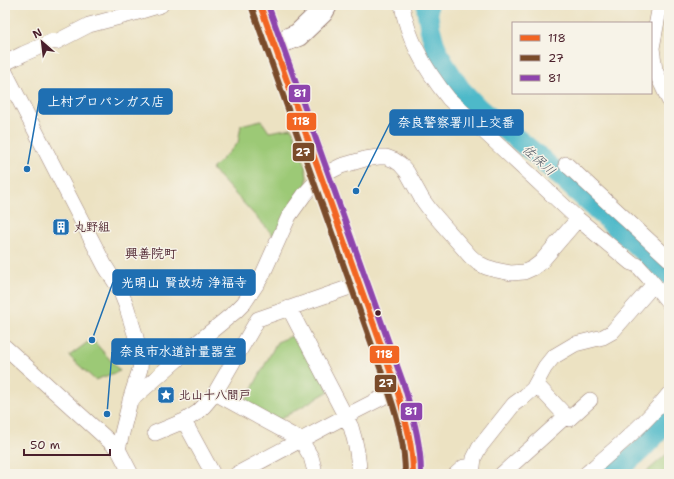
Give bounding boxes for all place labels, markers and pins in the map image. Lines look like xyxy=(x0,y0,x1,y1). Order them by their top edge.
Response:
callout: 上村プロパンガス店 xyxy=(39,89,172,114)
callout: 奈良警察署川上交番 xyxy=(390,110,523,135)
building icon: 丸野組 xyxy=(51,217,71,237)
place label: 丸野組 xyxy=(74,219,110,235)
callout: 光明山 賢故坊 浄福寺 xyxy=(113,270,255,295)
unlabelled marker xyxy=(373,308,383,318)
callout: 奈良市水道計量器室 xyxy=(112,339,245,364)
place icon: 北山十八間戸 xyxy=(156,385,176,405)
place label: 北山十八間戸 xyxy=(179,387,251,403)

